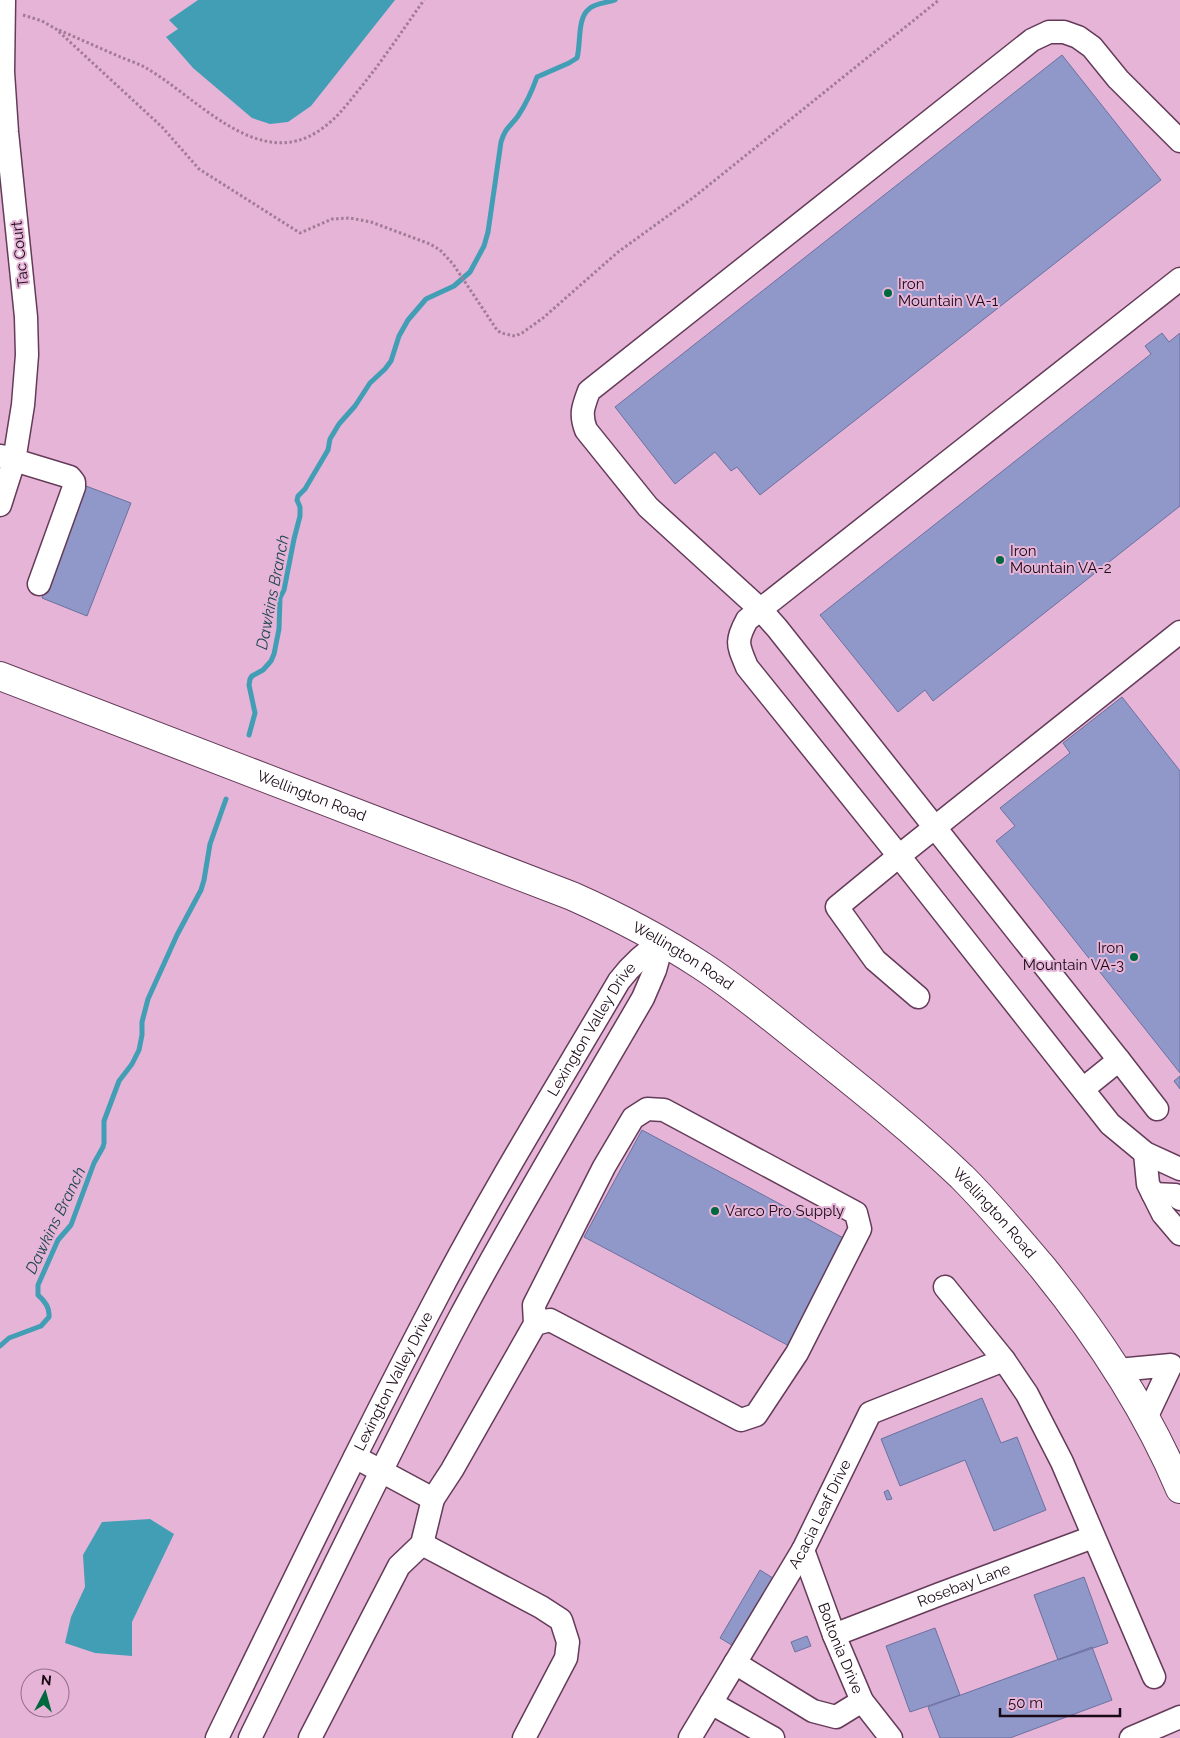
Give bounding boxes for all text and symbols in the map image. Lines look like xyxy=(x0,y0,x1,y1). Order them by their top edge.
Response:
street label: Tac Court xyxy=(8,220,32,288)
place label: Iron Mountain VA-1 xyxy=(898,275,999,310)
marker: Iron Mountain VA-1 xyxy=(882,287,894,299)
water label: Dawkins Branch xyxy=(252,533,293,651)
place label: Iron Mountain VA-2 xyxy=(1010,542,1112,577)
marker: Iron Mountain VA-2 xyxy=(994,554,1006,566)
street label: Wellington Road xyxy=(255,767,369,825)
street label: Wellington Road xyxy=(629,918,737,994)
place label: Iron Mountain VA-3 xyxy=(1023,939,1124,974)
marker: Iron Mountain VA-3 xyxy=(1128,951,1140,963)
street label: Lexington Valley Drive xyxy=(544,959,640,1099)
water label: Dawkins Branch xyxy=(21,1164,90,1277)
street label: Wellington Road xyxy=(949,1164,1040,1262)
place label: Varco Pro Supply xyxy=(725,1202,844,1220)
marker: Varco Pro Supply xyxy=(709,1205,721,1217)
street label: Lexington Valley Drive xyxy=(350,1309,437,1454)
street label: Acacia Leaf Drive xyxy=(785,1456,855,1572)
street label: Rosebay Lane xyxy=(915,1560,1013,1611)
street label: Boltonia Drive xyxy=(814,1600,867,1697)
north arrow xyxy=(20,1668,70,1718)
text: N xyxy=(40,1672,53,1689)
scale bar xyxy=(1000,1686,1120,1718)
text: 50 m xyxy=(1008,1694,1043,1712)

